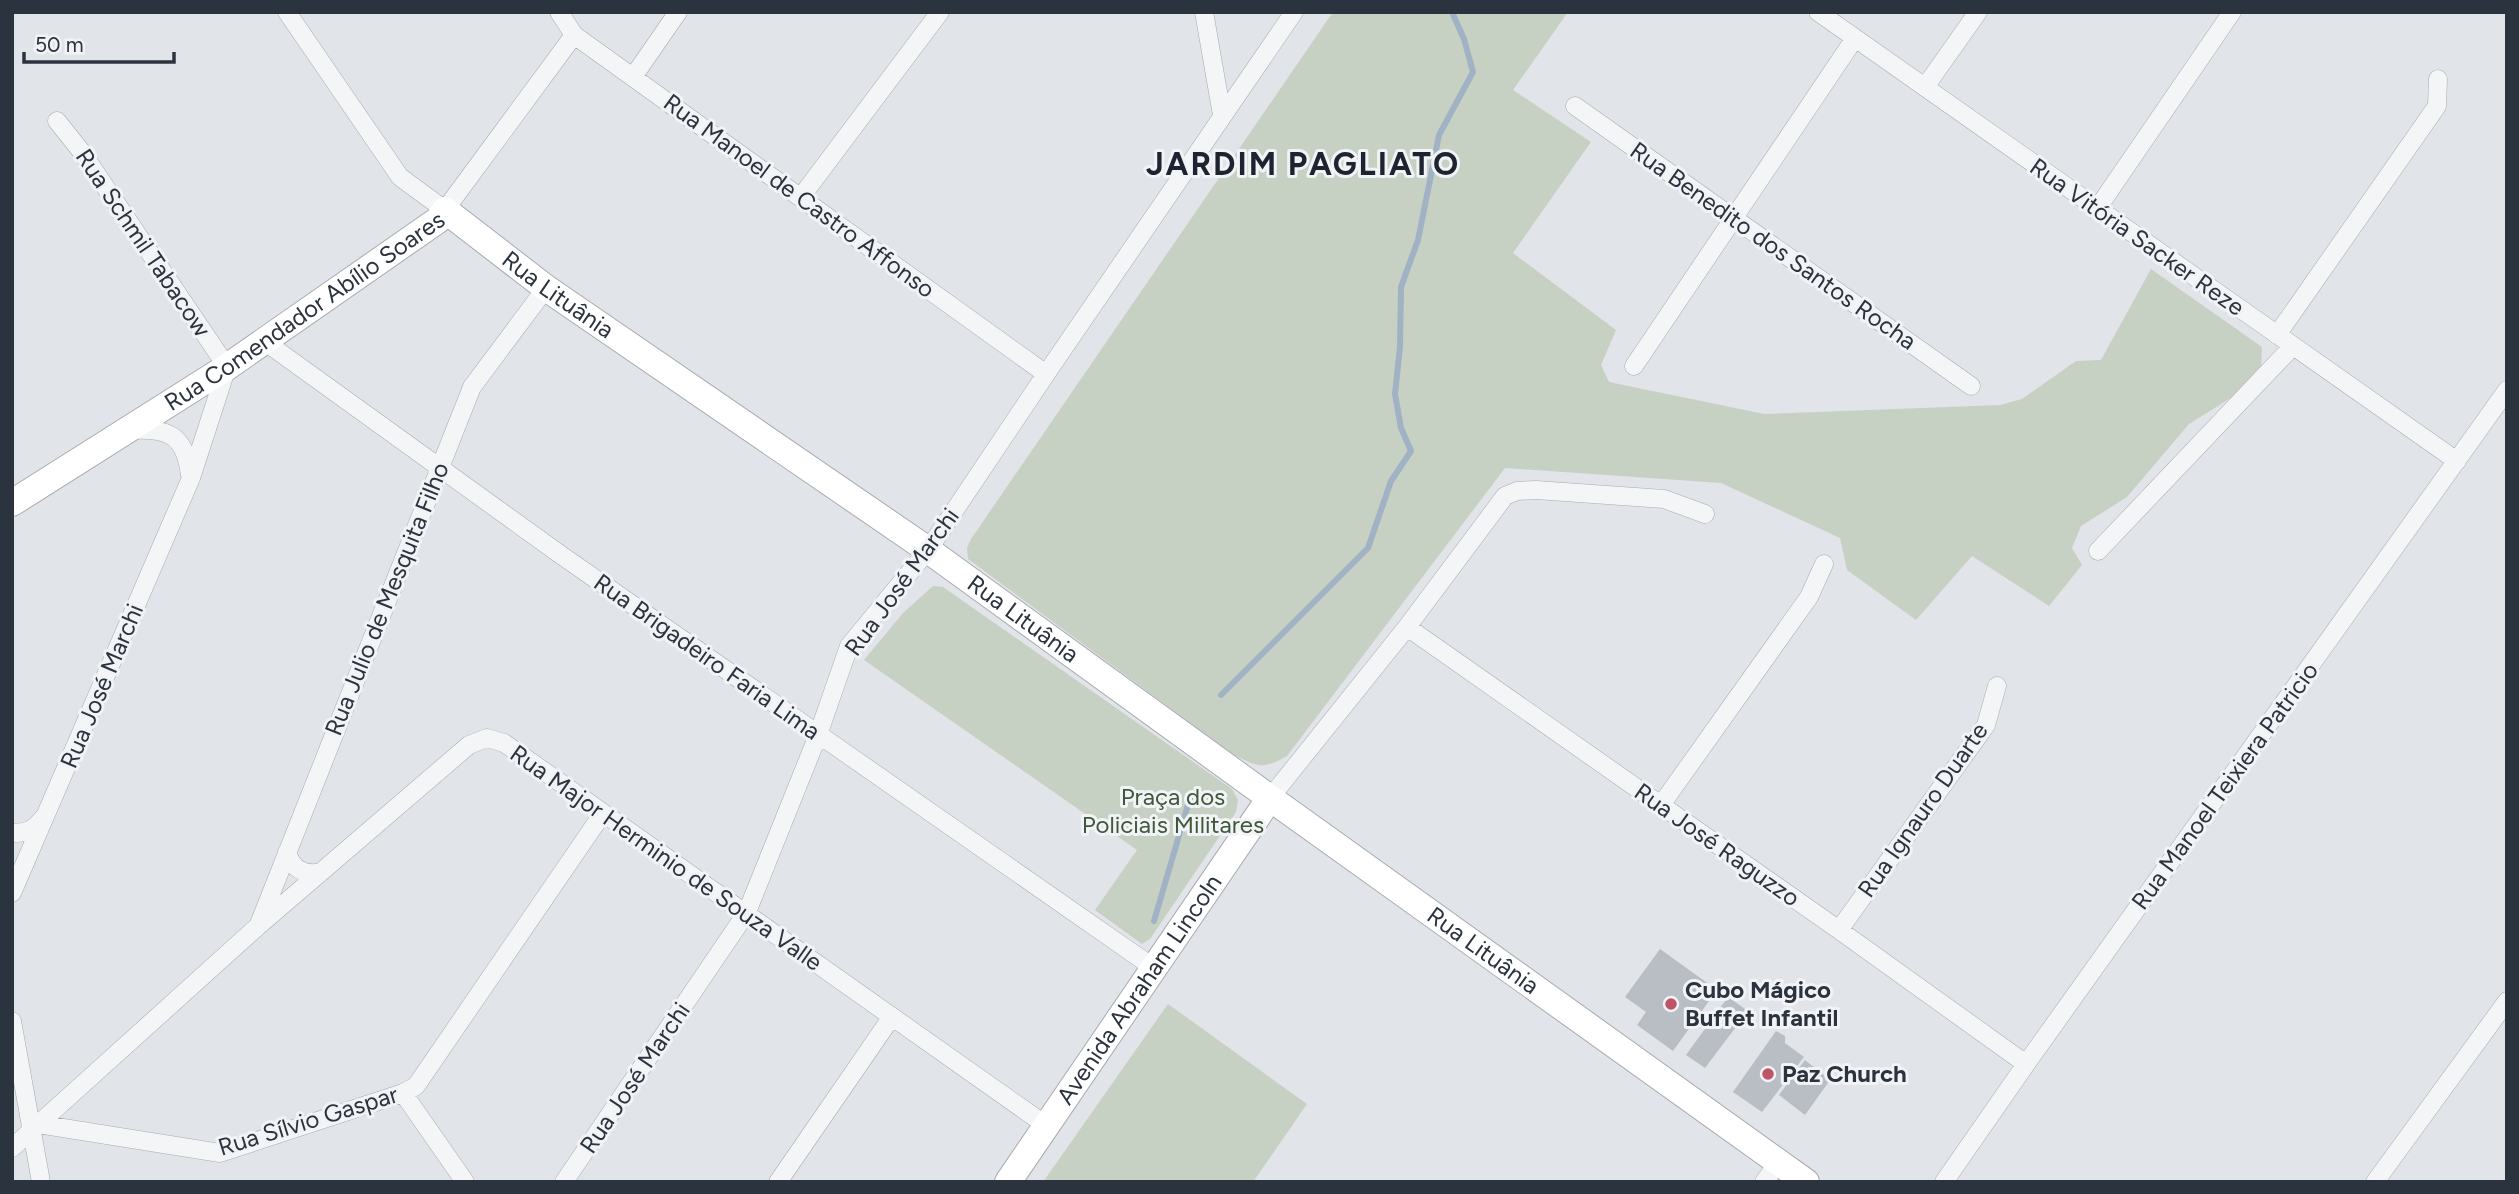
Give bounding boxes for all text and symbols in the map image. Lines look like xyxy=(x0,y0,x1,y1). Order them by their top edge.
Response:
scale bar xyxy=(24,21,175,65)
text: 50 m xyxy=(35,32,84,57)
street label: Rua Manoel de Castro Affonso xyxy=(658,87,940,304)
street label: Rua Benedito dos Santos Rocha xyxy=(1625,136,1922,356)
street label: Rua Schmil Tabacow xyxy=(70,143,217,342)
district label: JARDIM PAGLIATO xyxy=(1146,145,1460,183)
street label: Rua Vitória Sacker Reze xyxy=(2024,152,2250,322)
street label: Rua Comendador Abílio Soares xyxy=(159,205,450,417)
street label: Rua Lituânia xyxy=(497,245,620,344)
street label: Rua Julio de Mesquita Filho xyxy=(318,458,455,740)
street label: Rua José Marchi xyxy=(838,502,965,661)
street label: Rua Brigadeiro Faria Lima xyxy=(589,567,826,746)
street label: Rua Lituânia xyxy=(962,568,1085,669)
street label: Rua José Marchi xyxy=(54,599,149,772)
street label: Rua Manoel Teixiera Patricio xyxy=(2125,656,2324,915)
street label: Rua Ignauro Duarte xyxy=(1851,717,1994,903)
street label: Rua Major Herminio de Souza Valle xyxy=(505,738,828,977)
street label: Rua José Raguzzo xyxy=(1629,777,1806,912)
park label: Praça dos Policiais Militares xyxy=(1082,782,1264,839)
street label: Avenida Abraham Lincoln xyxy=(1050,869,1228,1110)
street label: Rua Lituânia xyxy=(1422,900,1545,1000)
place label: Cubo Mágico Buffet Infantil xyxy=(1685,975,1839,1032)
marker: Cubo Mágico Buffet Infantil xyxy=(1663,996,1679,1012)
street label: Rua José Marchi xyxy=(573,997,696,1159)
place label: Paz Church xyxy=(1782,1059,1907,1088)
marker: Paz Church xyxy=(1760,1066,1776,1082)
street label: Rua Sílvio Gaspar xyxy=(215,1079,401,1162)

